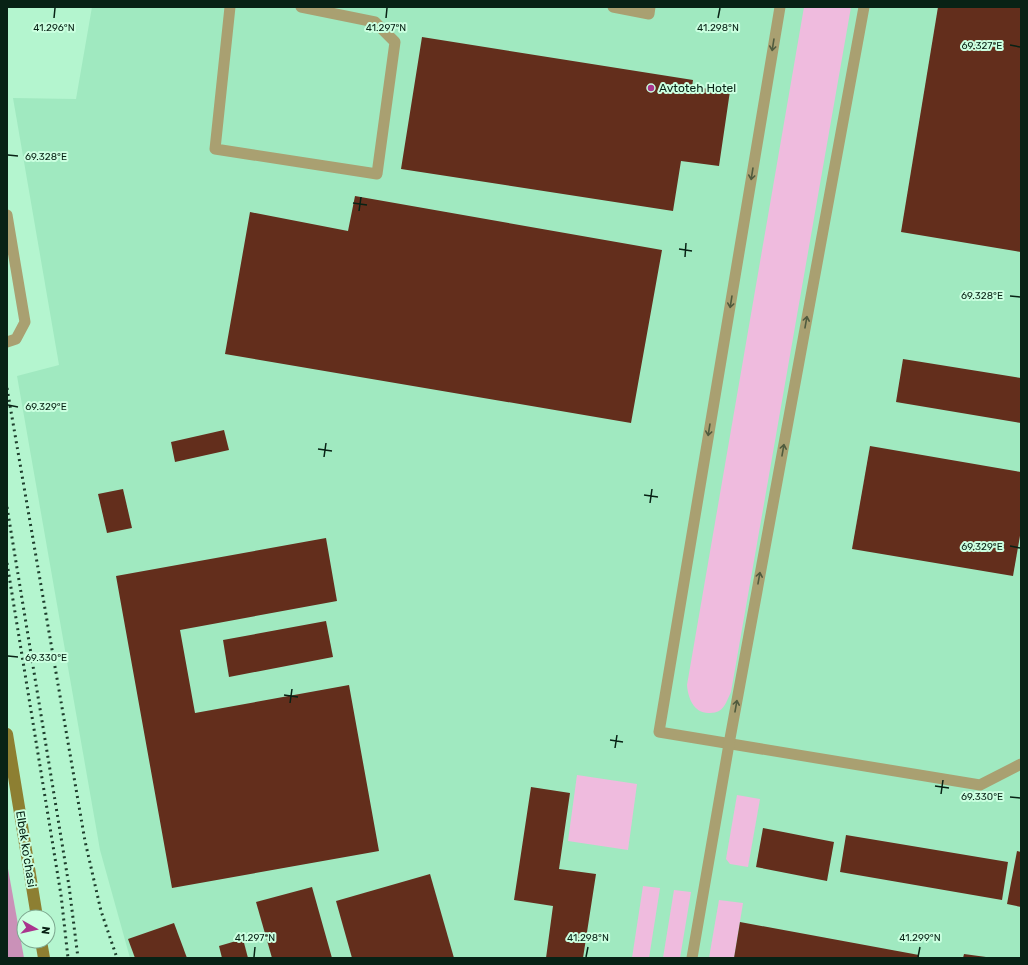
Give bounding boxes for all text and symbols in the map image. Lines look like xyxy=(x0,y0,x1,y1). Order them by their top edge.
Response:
text: 41.296°N xyxy=(33,22,75,34)
text: 41.297°N xyxy=(366,22,406,34)
text: 41.298°N xyxy=(697,22,739,34)
one-way arrow xyxy=(769,39,777,52)
text: 69.327°E xyxy=(962,40,1002,52)
place label: Avtoteh Hotel xyxy=(659,81,736,95)
marker: Avtoteh Hotel xyxy=(646,83,656,93)
text: 69.328°E xyxy=(25,151,67,163)
one-way arrow xyxy=(748,167,756,180)
text: 69.328°E xyxy=(961,290,1003,302)
one-way arrow xyxy=(727,295,735,308)
one-way arrow xyxy=(802,316,810,329)
text: 69.329°E xyxy=(25,401,67,413)
one-way arrow xyxy=(705,423,713,436)
one-way arrow xyxy=(779,444,787,457)
text: 69.329°E xyxy=(961,541,1003,553)
one-way arrow xyxy=(756,572,764,585)
text: 69.330°E xyxy=(25,652,67,664)
one-way arrow xyxy=(732,700,740,713)
text: 69.330°E xyxy=(961,791,1003,803)
street label: Elbek ko'chasi xyxy=(13,810,39,888)
north arrow xyxy=(16,909,56,949)
text: N xyxy=(38,925,52,935)
text: 41.297°N xyxy=(235,932,275,944)
text: 41.298°N xyxy=(567,932,609,944)
text: 41.299°N xyxy=(899,932,941,944)

